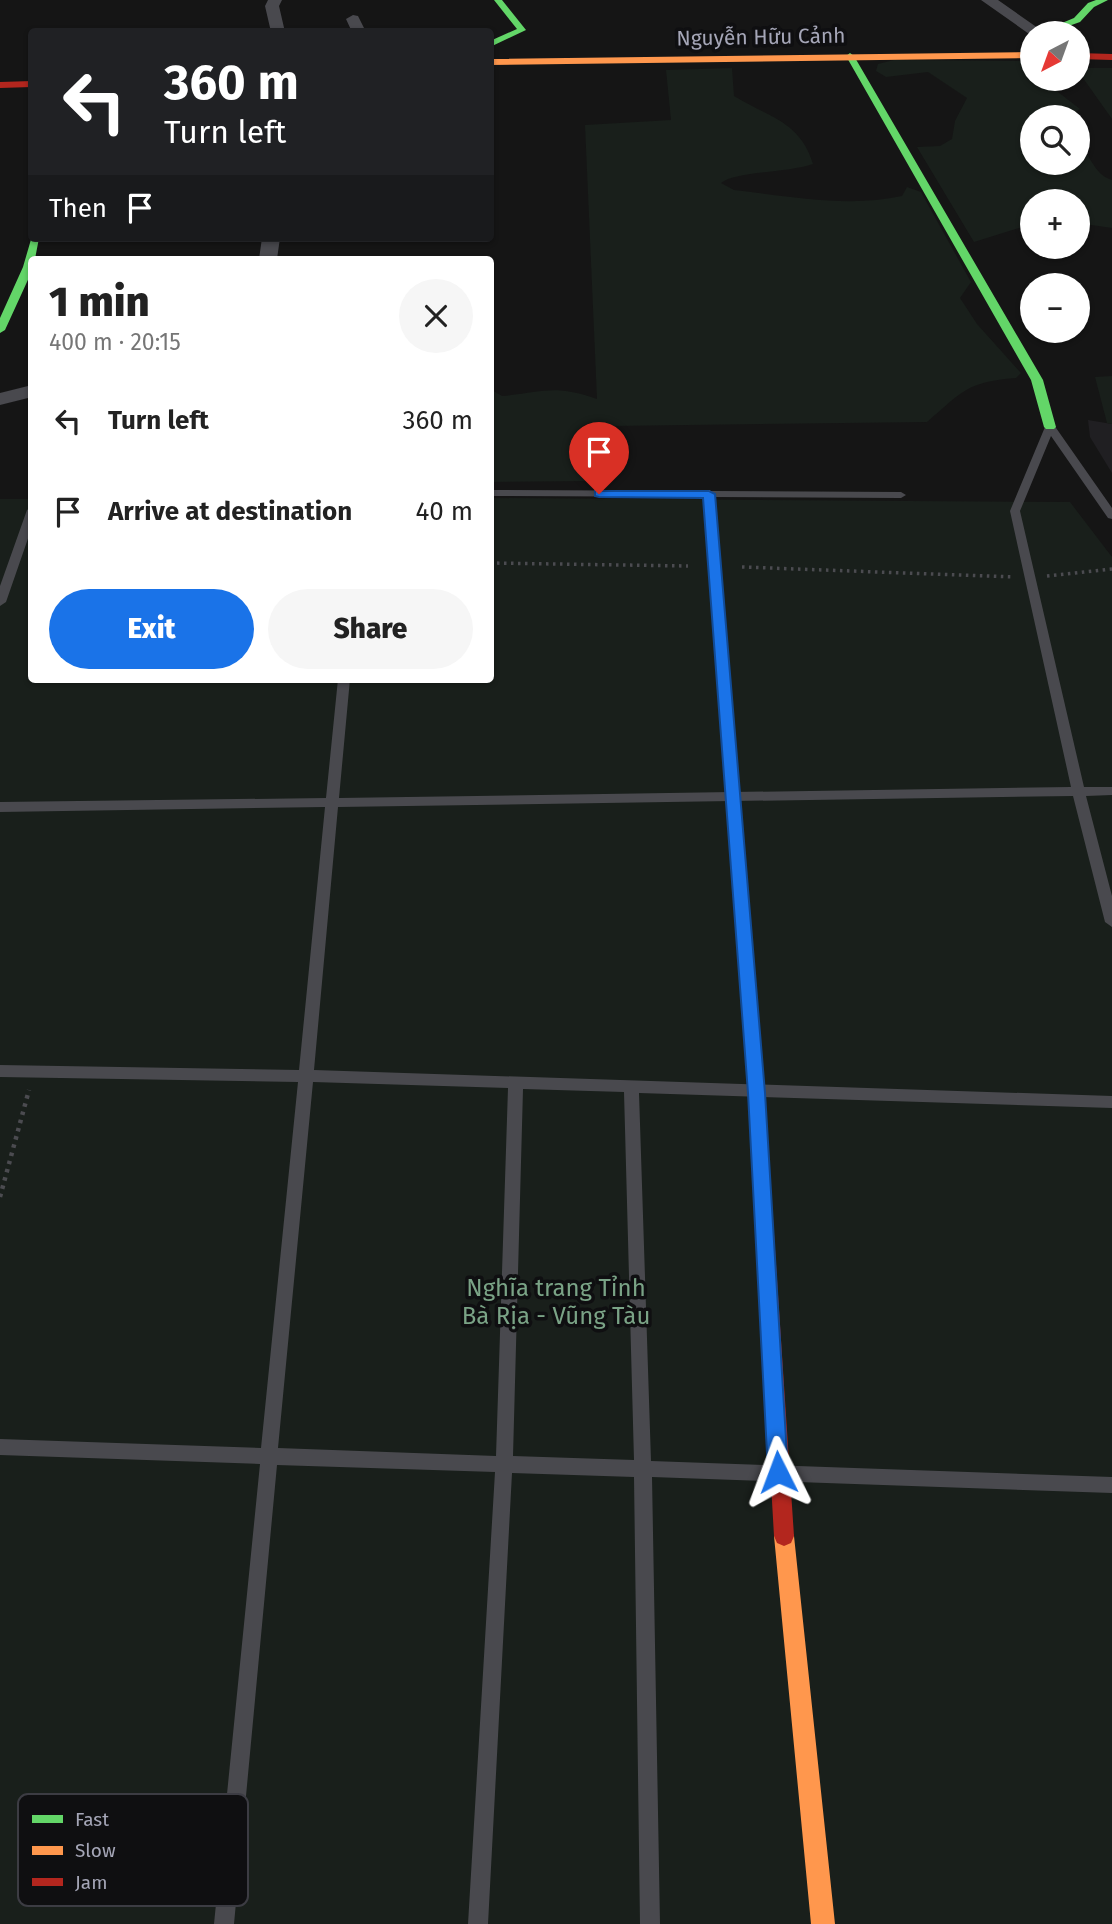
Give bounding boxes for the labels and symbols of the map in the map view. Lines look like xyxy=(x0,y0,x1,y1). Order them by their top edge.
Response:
north arrow xyxy=(1020,21,1090,91)
street label: Nguyễn Hữu Cảnh xyxy=(676,23,846,51)
pin xyxy=(569,422,629,494)
park label: Nghĩa trang Tỉnh Bà Rịa - Vũng Tàu xyxy=(462,1274,650,1330)
position arrow xyxy=(741,1435,815,1509)
legend xyxy=(18,1794,248,1906)
text: Fast xyxy=(75,1808,109,1831)
text: Slow xyxy=(75,1839,116,1862)
text: Jam xyxy=(75,1871,107,1894)

